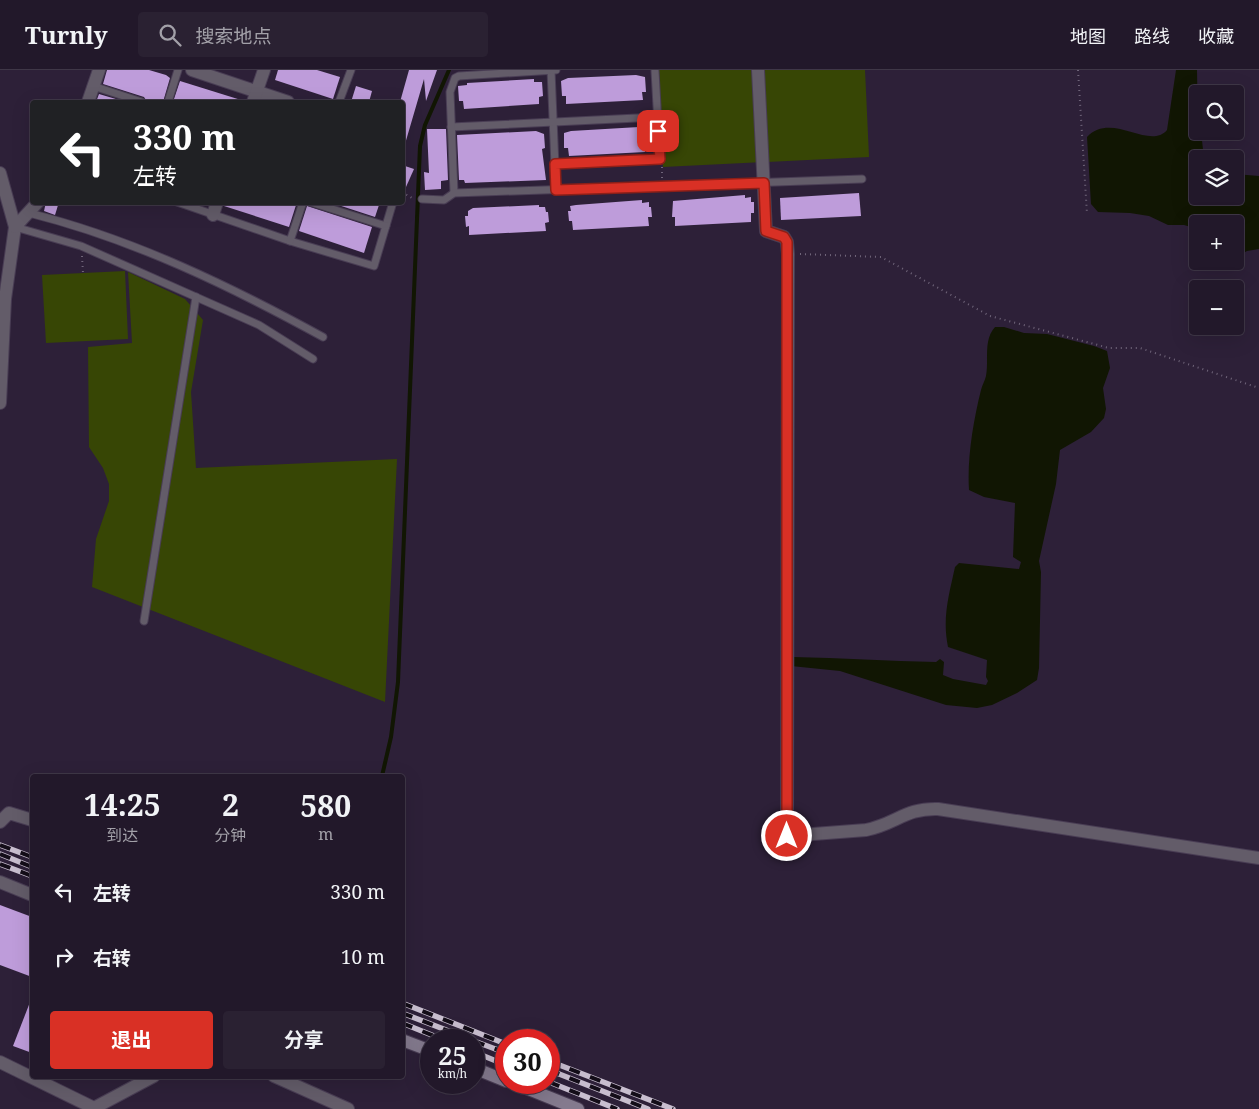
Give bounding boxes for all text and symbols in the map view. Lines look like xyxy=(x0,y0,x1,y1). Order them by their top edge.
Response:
search box xyxy=(138,12,488,57)
text: Turnly xyxy=(25,18,108,51)
icon: search xyxy=(156,21,184,49)
text: 搜索地点 xyxy=(196,23,272,49)
text: 地图 xyxy=(1070,24,1106,48)
text: 路线 xyxy=(1134,24,1170,48)
text: 收藏 xyxy=(1198,24,1234,48)
map controls xyxy=(1189,85,1244,335)
button: search xyxy=(1189,85,1244,140)
pin xyxy=(637,110,679,152)
text: 330 m xyxy=(133,113,236,160)
icon: arrive xyxy=(644,117,672,145)
icon: left xyxy=(50,120,115,185)
button: layers xyxy=(1189,150,1244,205)
text: 左转 xyxy=(133,160,177,190)
button: + xyxy=(1189,215,1244,270)
button: − xyxy=(1189,280,1244,335)
text: 14:25 xyxy=(84,784,161,825)
text: 2 xyxy=(222,784,239,825)
text: 580 xyxy=(300,785,351,826)
position arrow xyxy=(760,809,812,861)
text: m xyxy=(318,823,333,845)
text: 到达 xyxy=(106,824,138,846)
text: 分钟 xyxy=(215,824,247,846)
icon: left xyxy=(50,878,78,906)
text: 330 m xyxy=(330,879,385,905)
text: 左转 xyxy=(93,880,131,906)
icon: right xyxy=(50,943,78,971)
text: 10 m xyxy=(341,944,385,970)
text: 右转 xyxy=(93,945,131,971)
button: 退出 xyxy=(50,1011,213,1069)
button: 分享 xyxy=(223,1011,385,1069)
speed limit sign: 30 xyxy=(495,1029,560,1094)
text: 25 xyxy=(438,1038,467,1072)
text: km/h xyxy=(438,1065,467,1082)

